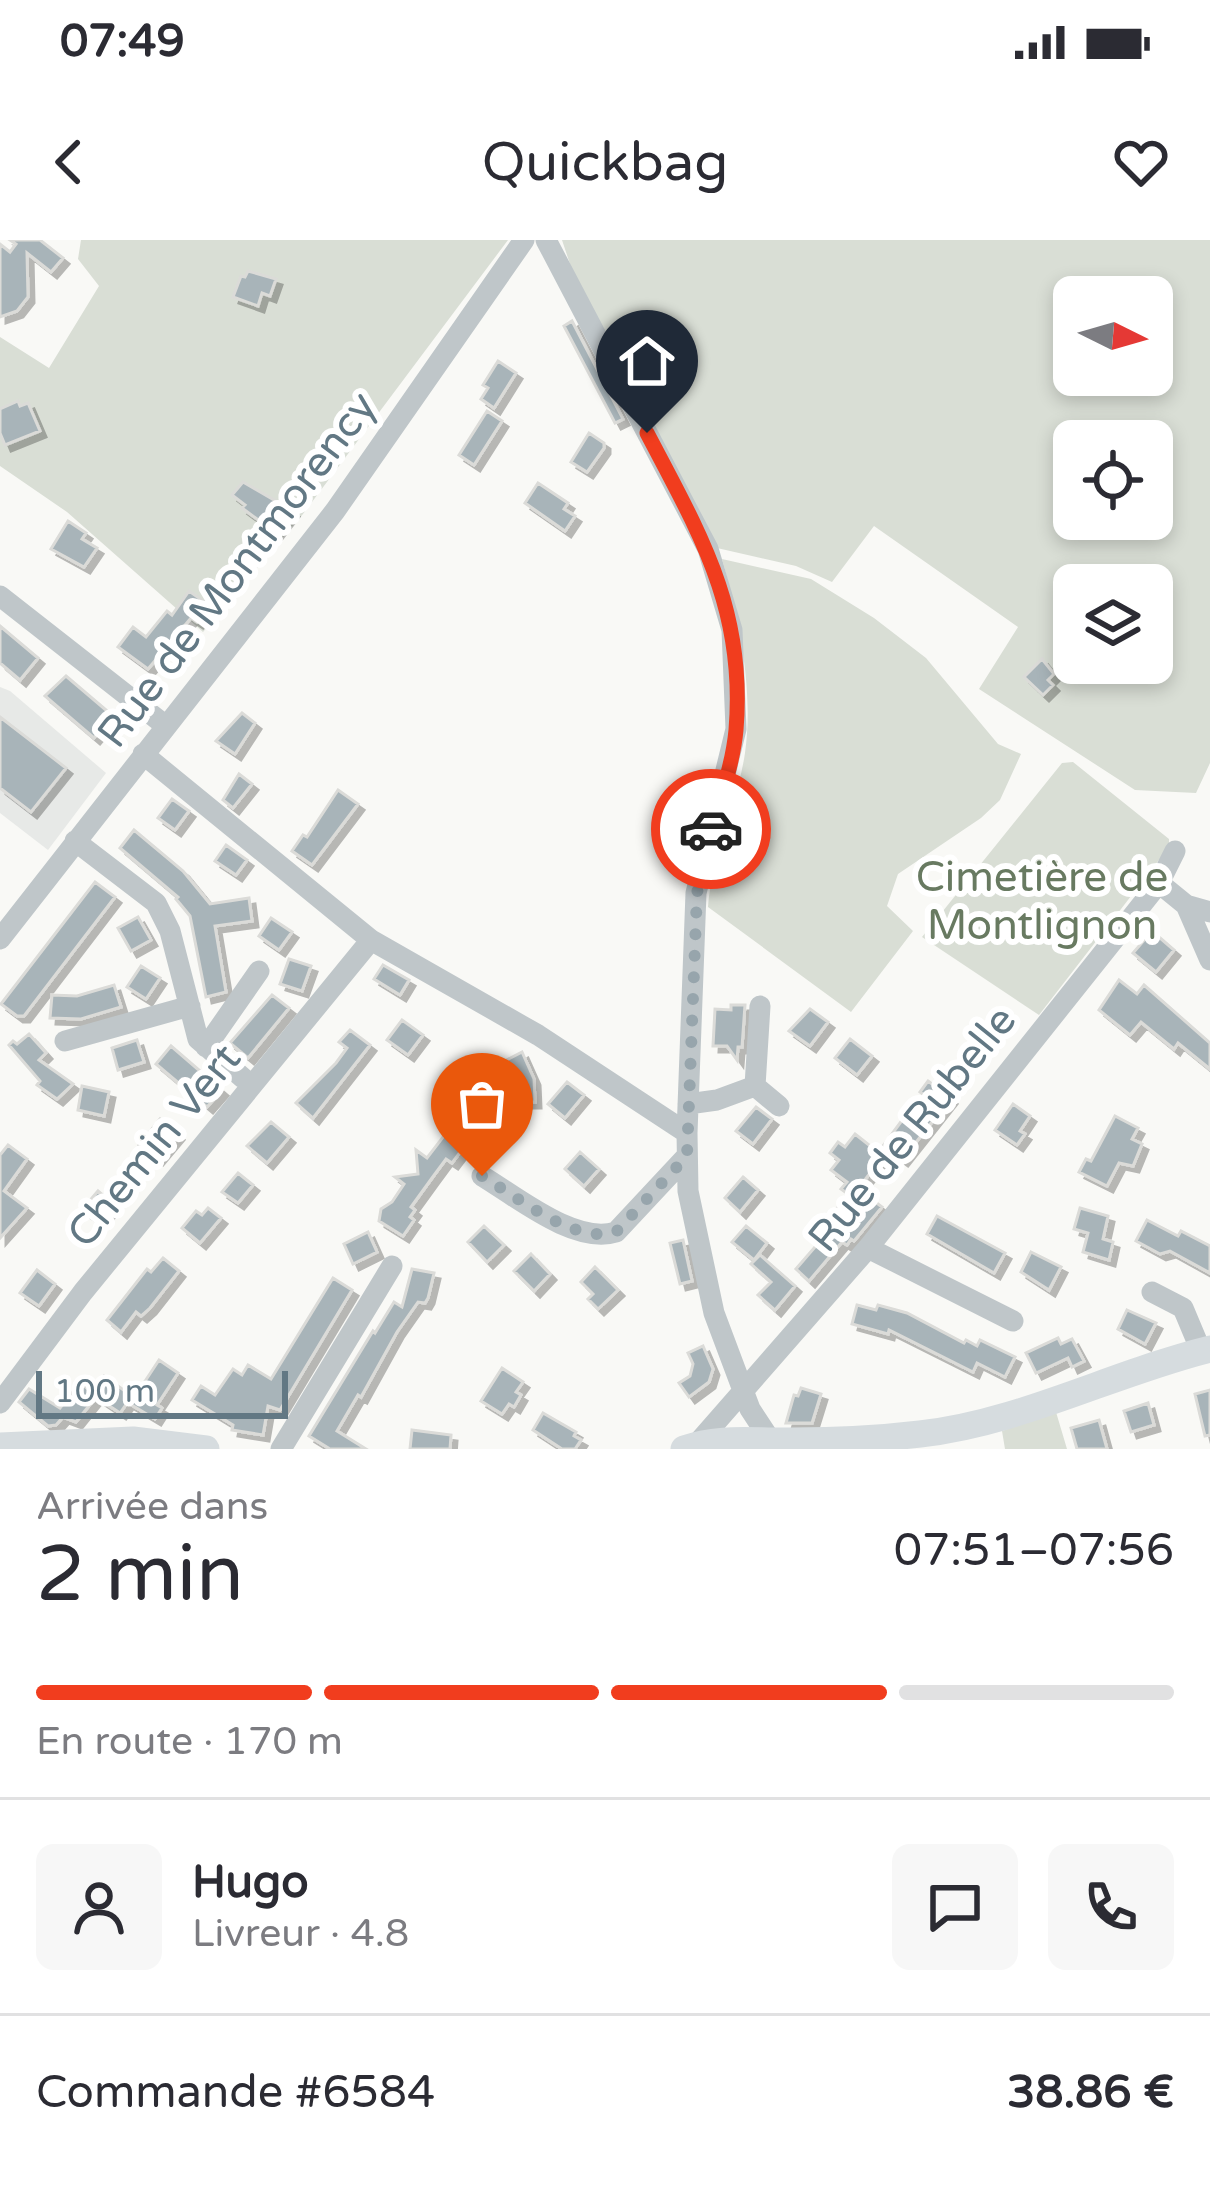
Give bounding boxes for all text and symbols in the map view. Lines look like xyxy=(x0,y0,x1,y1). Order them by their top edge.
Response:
text: 07:49 xyxy=(60,15,185,69)
icon: back xyxy=(36,129,102,195)
icon: heart xyxy=(1108,129,1174,195)
text: Quickbag xyxy=(482,130,728,195)
north arrow xyxy=(1053,276,1173,396)
map controls xyxy=(1053,276,1173,684)
pin xyxy=(596,310,698,433)
icon: home xyxy=(614,328,680,394)
street label: Rue de Montmorency xyxy=(87,382,388,758)
button: locate xyxy=(1053,420,1173,540)
button: layers xyxy=(1053,564,1173,684)
courier xyxy=(651,769,771,889)
icon: car xyxy=(678,796,744,862)
park label: Cimetière de Montlignon xyxy=(916,852,1168,951)
street label: Rue de Rubelle xyxy=(797,996,1027,1262)
street label: Chemin Vert xyxy=(57,1034,252,1258)
pin xyxy=(431,1053,533,1176)
icon: bag xyxy=(449,1071,515,1137)
scale bar xyxy=(36,1365,288,1418)
text: 100 m xyxy=(54,1372,155,1411)
text: Arrivée dans xyxy=(36,1483,268,1530)
text: 07:51–07:56 xyxy=(894,1524,1174,1578)
text: 2 min xyxy=(36,1528,244,1622)
text: En route · 170 m xyxy=(36,1718,343,1765)
button: person xyxy=(36,1844,162,1970)
button: chat xyxy=(892,1844,1018,1970)
button: phone xyxy=(1048,1844,1174,1970)
text: Hugo xyxy=(192,1856,309,1910)
text: Livreur · 4.8 xyxy=(192,1910,409,1957)
text: Commande #6584 xyxy=(36,2066,435,2120)
text: 38.86 € xyxy=(1007,2066,1174,2120)

